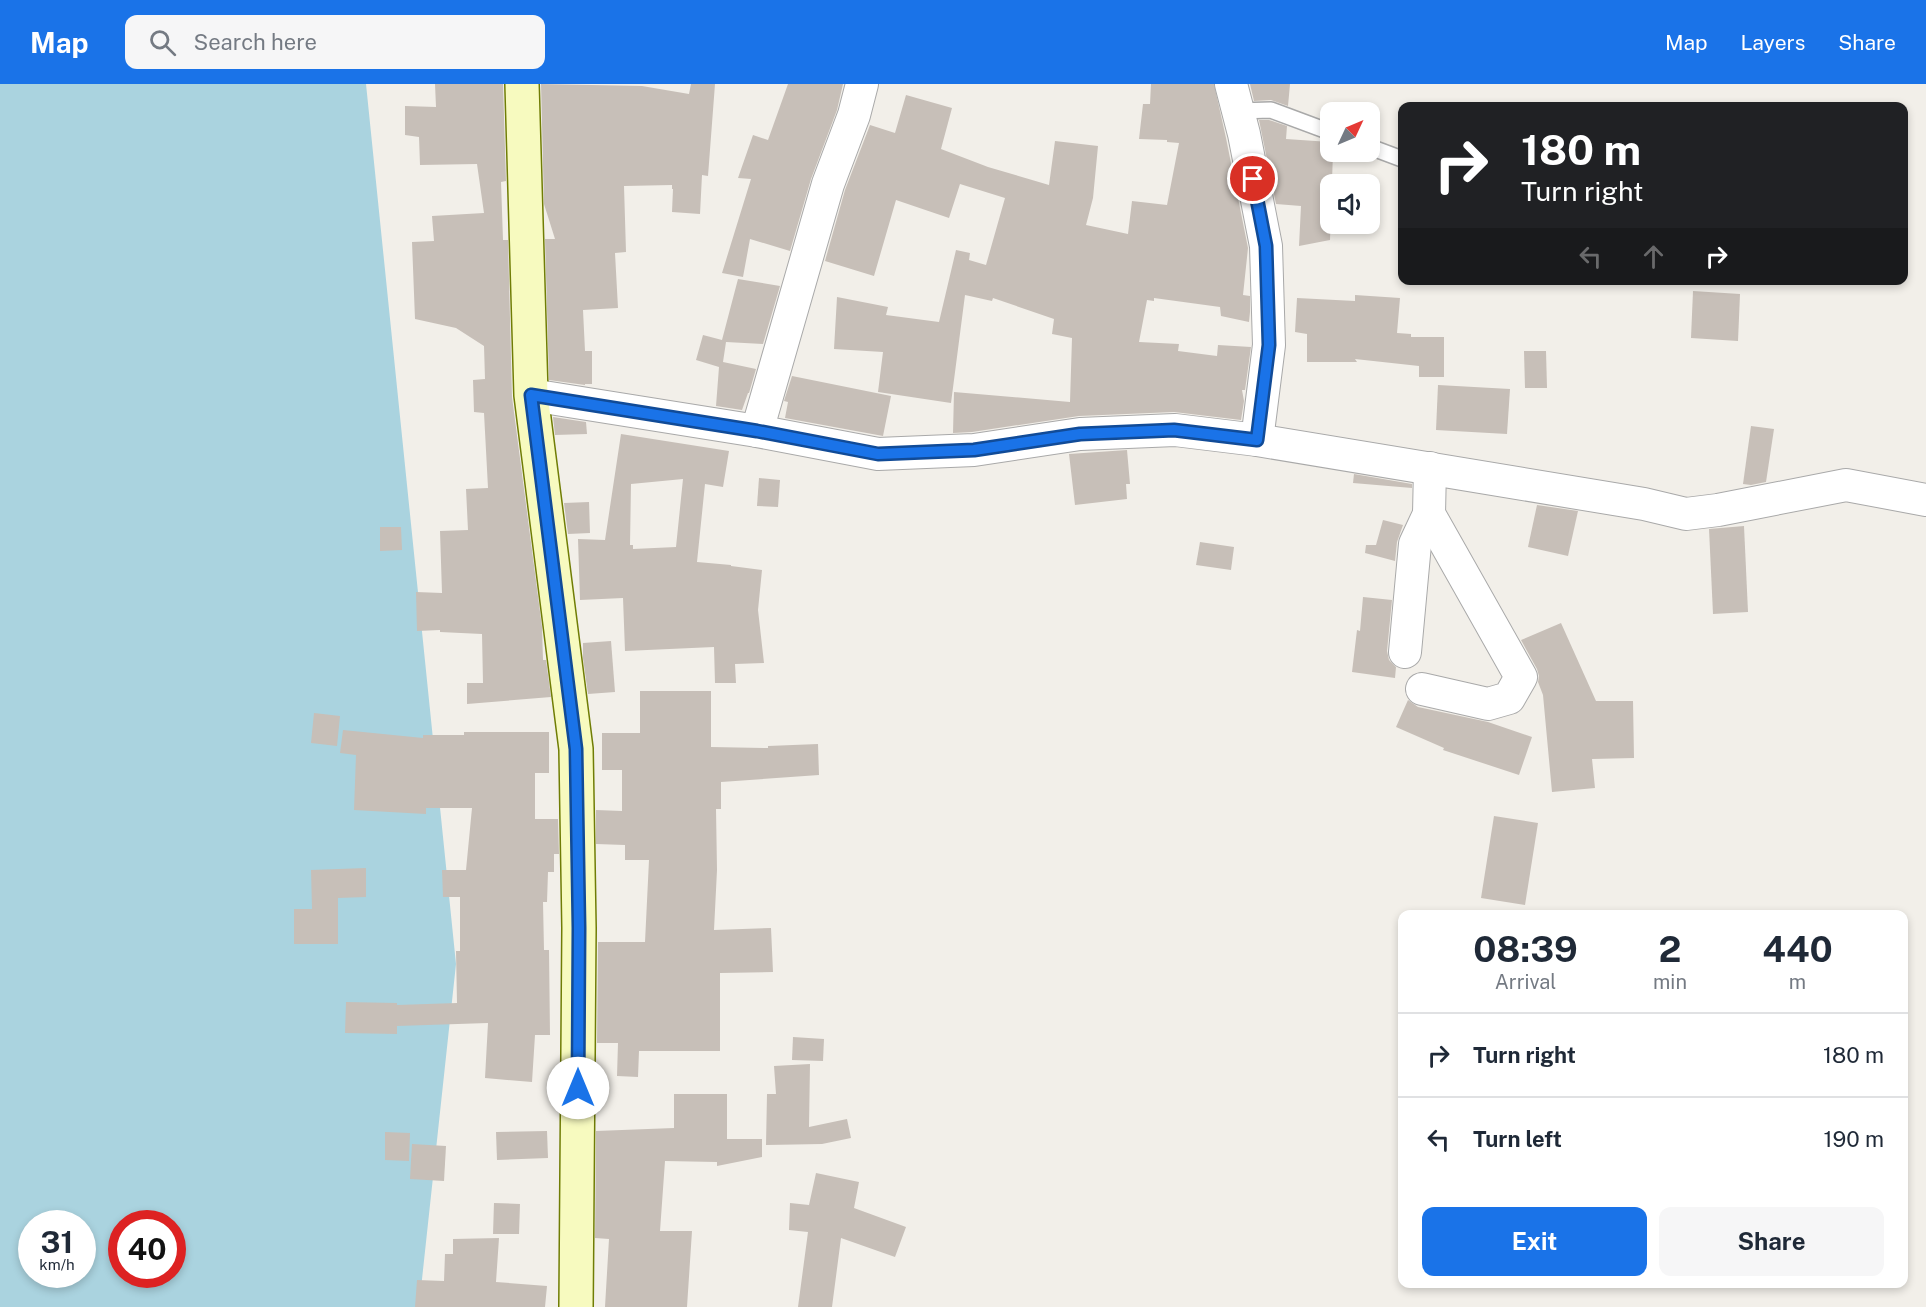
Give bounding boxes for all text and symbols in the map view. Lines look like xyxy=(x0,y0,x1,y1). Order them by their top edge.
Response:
search box xyxy=(125,15,545,69)
text: Map xyxy=(30,26,89,59)
icon: search xyxy=(146,26,179,59)
text: Search here xyxy=(194,29,317,55)
text: Map xyxy=(1665,30,1708,55)
text: Layers xyxy=(1741,30,1805,55)
text: Share xyxy=(1838,30,1896,55)
north arrow xyxy=(1320,102,1380,162)
map controls xyxy=(1320,102,1380,234)
text: 180 m xyxy=(1521,125,1641,174)
icon: right xyxy=(1422,126,1500,204)
pin xyxy=(1227,153,1278,204)
icon: arrive xyxy=(1236,162,1269,195)
button: sound xyxy=(1320,174,1380,234)
text: Turn right xyxy=(1521,175,1644,207)
icon: left xyxy=(1574,240,1607,273)
icon: ahead xyxy=(1637,240,1670,273)
icon: right xyxy=(1700,240,1733,273)
text: 08:39 xyxy=(1473,928,1578,970)
text: 2 xyxy=(1659,928,1681,970)
text: 440 xyxy=(1762,928,1833,970)
text: Arrival xyxy=(1495,970,1556,994)
text: min xyxy=(1653,970,1687,994)
text: m xyxy=(1789,970,1806,994)
icon: right xyxy=(1422,1039,1455,1072)
text: Turn right xyxy=(1473,1042,1576,1068)
text: 180 m xyxy=(1823,1042,1884,1068)
position arrow xyxy=(546,1056,610,1120)
icon: left xyxy=(1422,1123,1455,1156)
text: Turn left xyxy=(1473,1126,1562,1152)
text: 190 m xyxy=(1824,1126,1884,1152)
button: Exit xyxy=(1422,1207,1647,1276)
button: Share xyxy=(1659,1207,1884,1276)
speed limit sign: 40 xyxy=(108,1210,186,1288)
text: 31 xyxy=(41,1224,73,1260)
text: km/h xyxy=(39,1256,75,1273)

